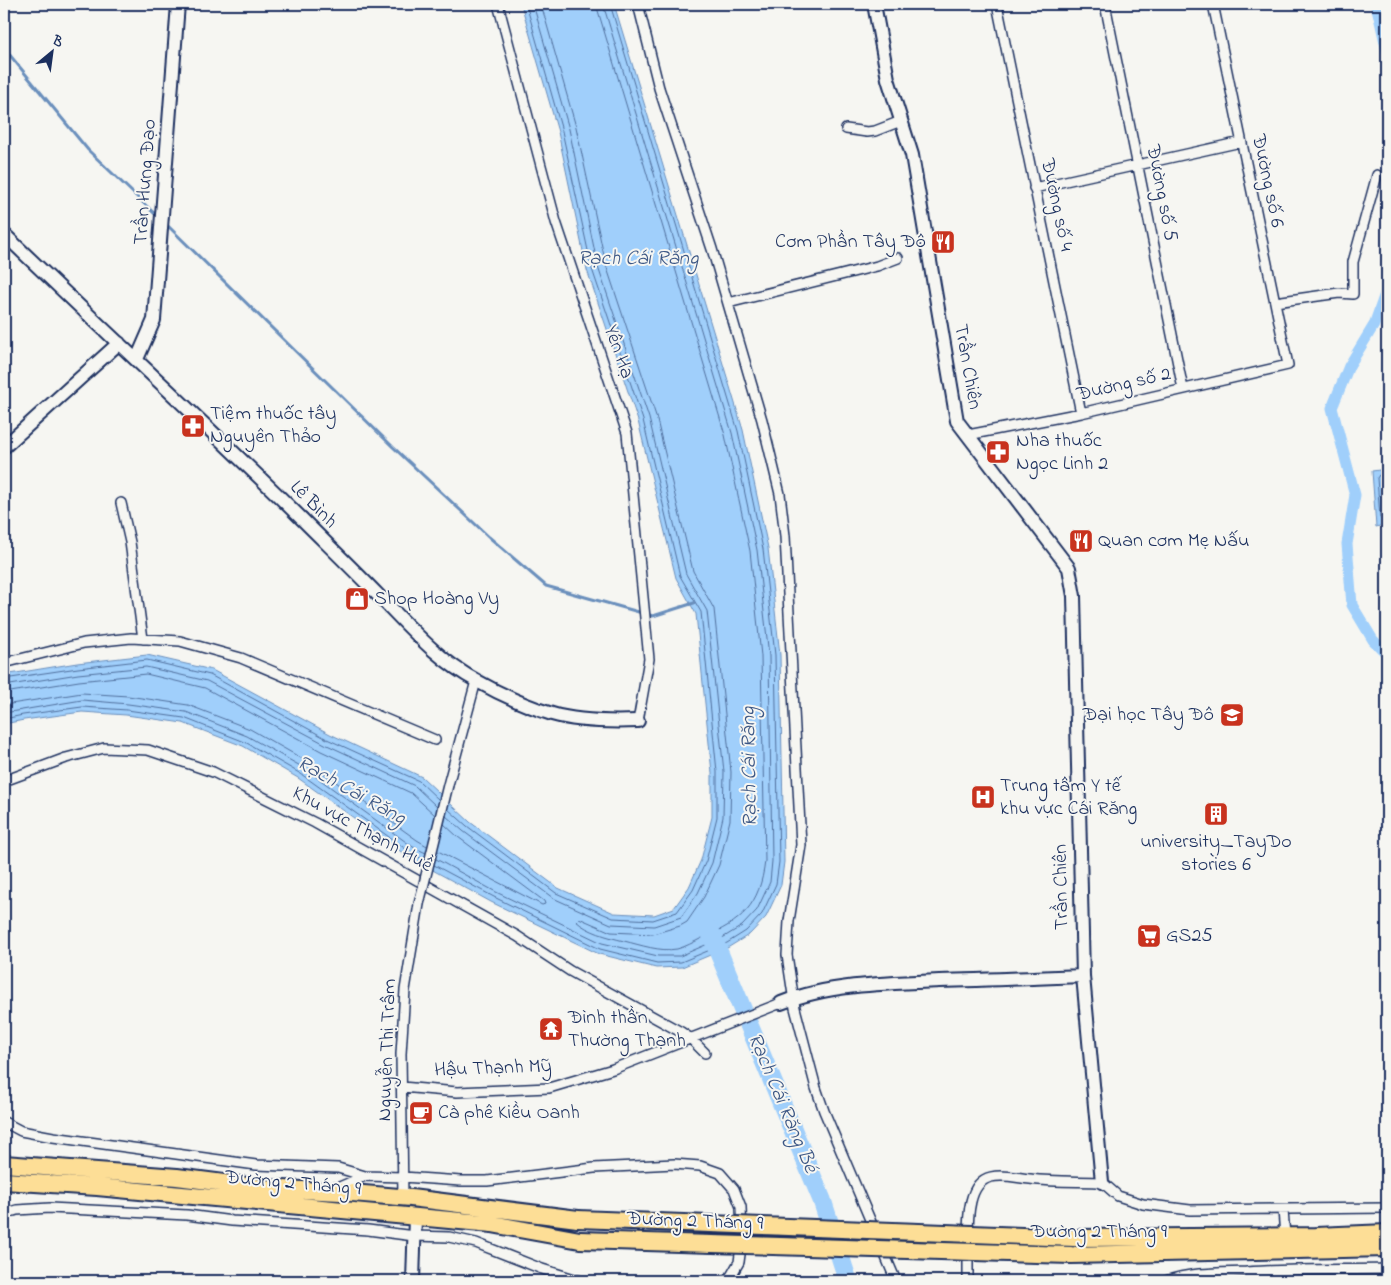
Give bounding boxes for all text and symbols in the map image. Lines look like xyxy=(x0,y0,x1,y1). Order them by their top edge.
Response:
north arrow xyxy=(28,28,78,78)
text: B xyxy=(47,30,67,54)
street label: Trần Hưng Đạo xyxy=(127,118,166,246)
street label: Đường số 6 xyxy=(1242,131,1291,231)
street label: Đường số 5 xyxy=(1136,141,1185,244)
street label: Đường số 4 xyxy=(1031,155,1080,254)
place label: Cơm Phần Tây Đô xyxy=(775,228,926,257)
restaurant icon: Cơm Phần Tây Đô xyxy=(930,229,956,255)
water label: Rạch Cái Răng xyxy=(578,244,699,275)
street label: Yên Hạ xyxy=(595,321,641,383)
street label: Trần Chiên xyxy=(945,322,989,412)
street label: Đường số 2 xyxy=(1073,360,1174,411)
place label: Tiệm thuốc tây Nguyên Thảo xyxy=(210,400,336,453)
pharmacy icon: Tiệm thuốc tây Nguyên Thảo xyxy=(180,413,206,439)
place label: Nha thuốc Ngọc Linh 2 xyxy=(1016,427,1108,480)
pharmacy icon: Nha thuốc Ngọc Linh 2 xyxy=(985,439,1011,465)
street label: Lê Bình xyxy=(282,474,344,536)
place label: Quan cơm Mẹ Nấu xyxy=(1098,527,1249,556)
restaurant icon: Quan cơm Mẹ Nấu xyxy=(1068,528,1094,554)
place label: Shop Hoàng Vy xyxy=(374,585,499,615)
shop icon: Shop Hoàng Vy xyxy=(344,586,370,612)
place label: Đại học Tây Đô xyxy=(1082,701,1214,730)
school or university icon: Đại học Tây Đô xyxy=(1219,702,1245,728)
water label: Rạch Cái Răng xyxy=(734,706,767,828)
water label: Rạch Cái Răng xyxy=(290,749,412,835)
place label: Trung tâm Y tế khu vực Cái Răng xyxy=(1000,772,1137,825)
street label: Khu vực Thạnh Huề xyxy=(286,779,438,881)
hospital icon: Trung tâm Y tế khu vực Cái Răng xyxy=(970,784,996,810)
building icon: university_TayDo stories 6 xyxy=(1203,801,1229,827)
place label: university_TayDo stories 6 xyxy=(1140,828,1292,880)
street label: Trần Chiên xyxy=(1047,844,1077,930)
place label: GS25 xyxy=(1166,922,1213,951)
supermarket icon: GS25 xyxy=(1136,923,1162,949)
street label: Nguyễn Thị Trâm xyxy=(371,978,406,1122)
place label: Đình thần Thường Thạnh xyxy=(567,1004,686,1057)
temple icon: Đình thần Thường Thạnh xyxy=(538,1016,564,1042)
water label: Rạch Cái Răng Bé xyxy=(738,1028,826,1180)
street label: Hậu Thạnh Mỹ xyxy=(434,1052,552,1086)
place label: Cà phê Kiều Oanh xyxy=(438,1099,580,1128)
cafe icon: Cà phê Kiều Oanh xyxy=(408,1100,434,1126)
street label: Đường 2 Tháng 9 xyxy=(223,1164,362,1205)
street label: Đường 2 Tháng 9 xyxy=(625,1205,764,1240)
street label: Đường 2 Tháng 9 xyxy=(1030,1218,1167,1248)

